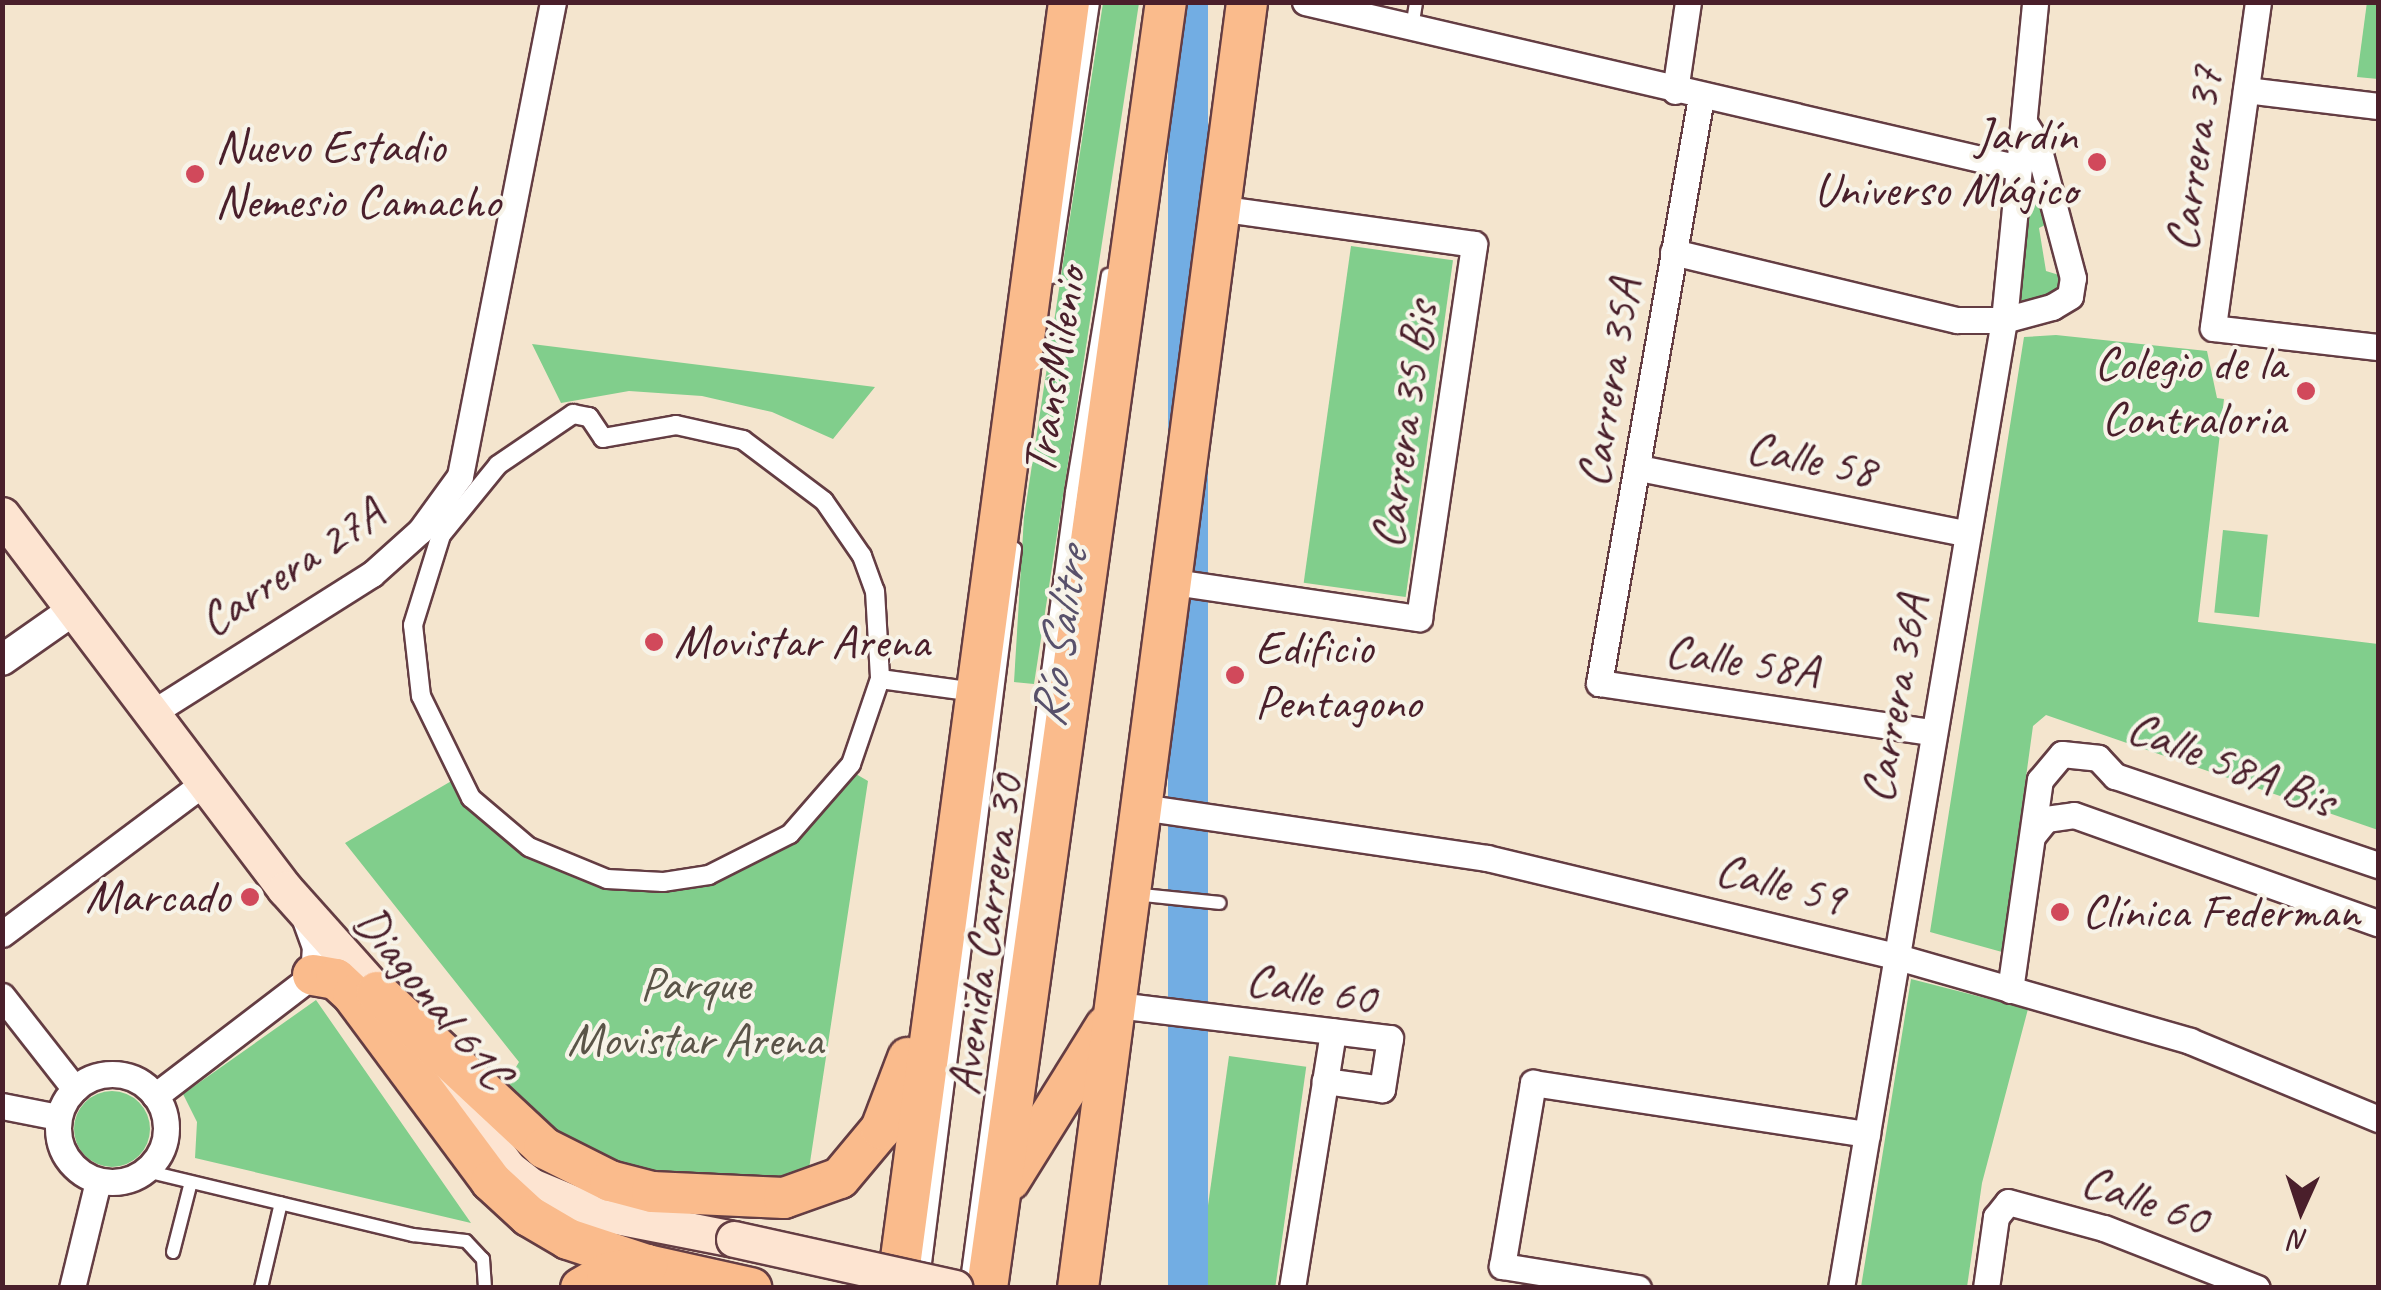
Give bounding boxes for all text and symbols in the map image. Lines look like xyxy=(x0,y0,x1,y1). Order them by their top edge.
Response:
street label: Carrera 37 xyxy=(2153,63,2235,255)
place label: Jardín Universo Mágico xyxy=(1814,105,2077,218)
place label: Nuevo Estadio Nemesio Camacho xyxy=(215,117,502,230)
marker: Jardín Universo Mágico xyxy=(2086,151,2108,173)
marker: Nuevo Estadio Nemesio Camacho xyxy=(184,163,206,185)
street label: TransMilenio xyxy=(1009,263,1099,479)
street label: Carrera 35A xyxy=(1564,275,1654,491)
street label: Carrera 35 Bis xyxy=(1358,298,1450,552)
place label: Colegio de la Contraloria xyxy=(2093,334,2286,447)
marker: Colegio de la Contraloria xyxy=(2295,380,2317,402)
street label: Calle 58 xyxy=(1742,418,1880,500)
street label: Carrera 27A xyxy=(188,485,394,649)
water label: Río Salitre xyxy=(1017,545,1101,731)
street label: Carrera 36A xyxy=(1848,591,1942,807)
place label: Movistar Arena xyxy=(674,613,929,671)
place label: Edificio Pentagono xyxy=(1255,618,1421,731)
street label: Calle 58A xyxy=(1662,622,1822,700)
marker: Movistar Arena xyxy=(643,631,665,653)
marker: Edificio Pentagono xyxy=(1224,664,1246,686)
street label: Calle 58A Bis xyxy=(2119,698,2343,830)
street label: Avenida Carrera 30 xyxy=(934,772,1036,1098)
street label: Calle 59 xyxy=(1710,840,1850,928)
place label: Marcado xyxy=(85,868,230,926)
place label: Clínica Federman xyxy=(2082,883,2357,941)
marker: Marcado xyxy=(239,886,261,908)
street label: Diagonal 61C xyxy=(342,894,524,1100)
marker: Clínica Federman xyxy=(2047,899,2073,925)
street label: Calle 60 xyxy=(1242,950,1380,1028)
park label: Parque Movistar Arena xyxy=(568,955,822,1068)
street label: Calle 60 xyxy=(2074,1152,2216,1248)
north arrow xyxy=(2251,1160,2351,1260)
text: N xyxy=(2290,1223,2309,1258)

